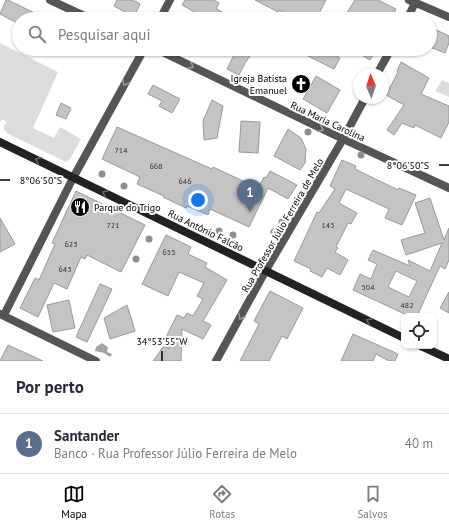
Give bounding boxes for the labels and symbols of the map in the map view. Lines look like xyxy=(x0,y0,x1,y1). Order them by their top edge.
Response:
one-way arrow xyxy=(187,61,194,69)
north arrow xyxy=(353,68,389,104)
place label: Igreja Batista Emanuel xyxy=(231,72,287,97)
church icon: Igreja Batista Emanuel xyxy=(290,73,312,95)
one-way arrow xyxy=(123,79,130,86)
street label: Rua Maria Carolina xyxy=(288,98,367,144)
one-way arrow xyxy=(316,124,324,131)
house number: 714 xyxy=(114,145,128,155)
street label: Rua Professor Júlio Ferreira de Melo xyxy=(239,156,326,295)
one-way arrow xyxy=(35,158,43,165)
text: 8°06'50"S xyxy=(387,159,429,172)
house number: 668 xyxy=(149,161,163,171)
text: 8°06'50"S xyxy=(20,174,62,187)
house number: 646 xyxy=(178,176,192,186)
pin: 1 xyxy=(237,179,263,212)
one-way arrow xyxy=(101,190,109,198)
your location xyxy=(188,190,208,210)
restaurant icon: Parque do Trigo xyxy=(69,196,91,218)
place label: Parque do Trigo xyxy=(94,201,161,214)
street label: Rua Antônio Falcão xyxy=(166,207,246,254)
house number: 721 xyxy=(106,220,120,230)
house number: 145 xyxy=(321,220,335,230)
house number: 623 xyxy=(64,239,78,249)
house number: 655 xyxy=(162,247,176,257)
house number: 643 xyxy=(58,264,72,274)
house number: 504 xyxy=(361,282,375,292)
house number: 482 xyxy=(400,300,414,310)
one-way arrow xyxy=(238,313,245,320)
one-way arrow xyxy=(366,318,373,326)
text: 34°53'55"W xyxy=(136,335,188,348)

